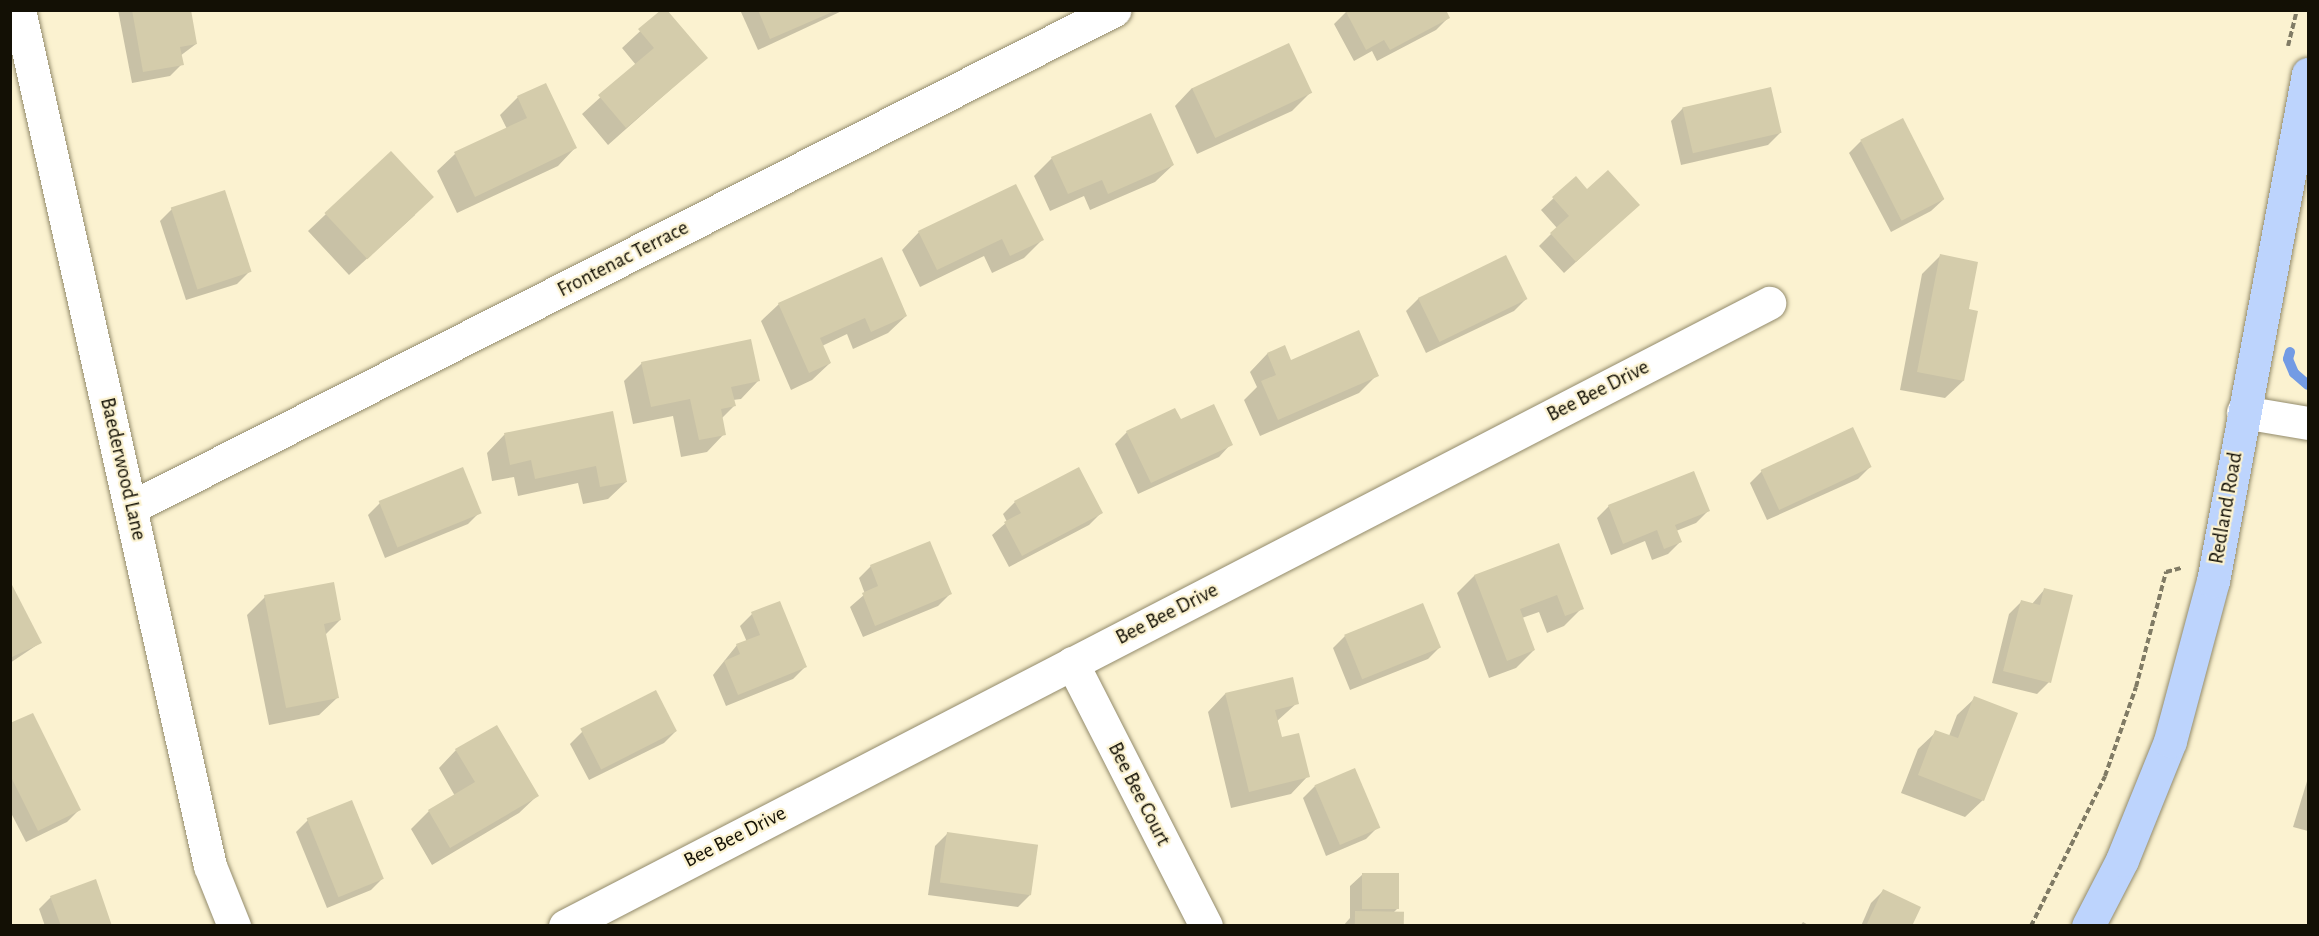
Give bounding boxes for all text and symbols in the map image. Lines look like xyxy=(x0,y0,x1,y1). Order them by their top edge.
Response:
street label: Frontenac Terrace xyxy=(553,215,693,303)
street label: Bee Bee Drive xyxy=(1543,354,1653,428)
street label: Baederwood Lane xyxy=(94,395,152,543)
street label: Redland Road xyxy=(2204,450,2248,566)
street label: Bee Bee Drive xyxy=(1112,577,1222,651)
street label: Bee Bee Court xyxy=(1102,738,1176,850)
street label: Bee Bee Drive xyxy=(680,800,790,874)

